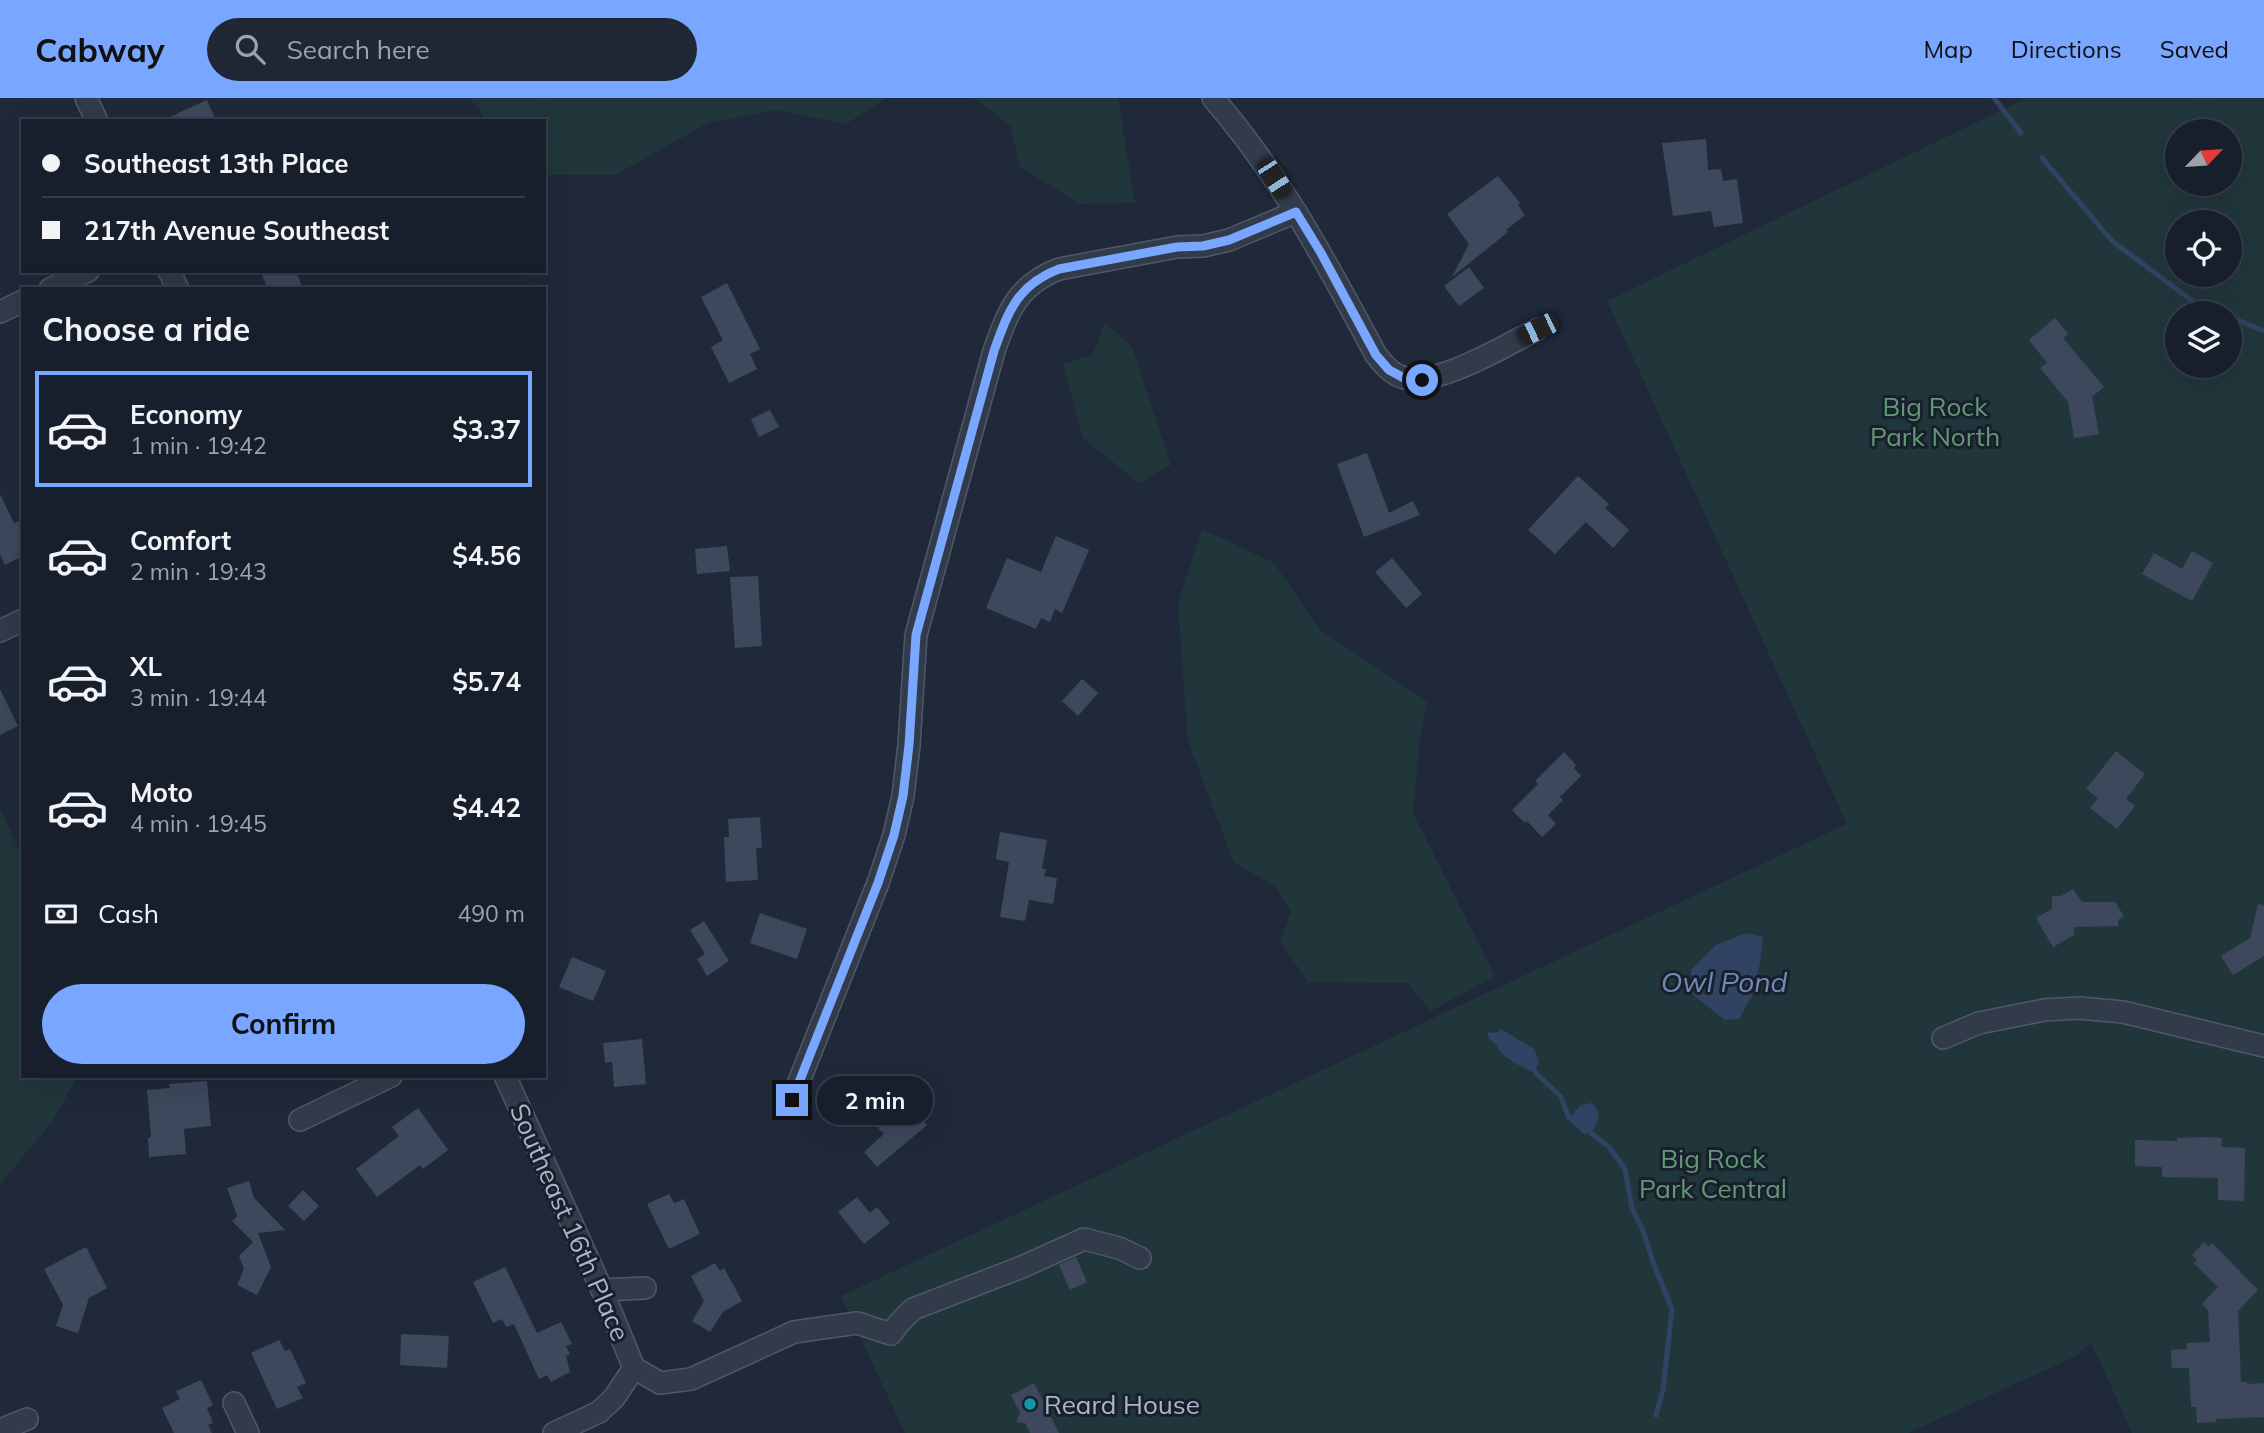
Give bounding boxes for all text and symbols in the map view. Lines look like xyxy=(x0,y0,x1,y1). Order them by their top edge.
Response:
search box xyxy=(207,18,697,81)
text: Cabway xyxy=(35,29,165,70)
icon: search xyxy=(231,30,269,68)
text: Search here xyxy=(287,33,430,66)
text: Map xyxy=(1923,34,1973,64)
text: Directions xyxy=(2011,34,2122,64)
text: Saved xyxy=(2160,34,2229,64)
north arrow xyxy=(2165,119,2242,196)
map controls xyxy=(2165,119,2242,378)
text: Southeast 13th Place xyxy=(84,147,349,180)
car xyxy=(1254,155,1295,201)
button: locate xyxy=(2165,210,2242,287)
text: 217th Avenue Southeast xyxy=(84,214,389,247)
button: layers xyxy=(2165,301,2242,378)
text: Choose a ride xyxy=(42,309,250,349)
car xyxy=(1515,310,1562,348)
route start xyxy=(1406,364,1438,396)
park label: Big Rock Park North xyxy=(1870,390,2000,453)
icon: car xyxy=(46,398,109,461)
text: Economy xyxy=(130,398,242,431)
text: $3.37 xyxy=(452,413,521,446)
text: 1 min · 19:42 xyxy=(130,431,267,460)
icon: car xyxy=(46,524,109,587)
text: Comfort xyxy=(130,524,231,557)
text: $4.56 xyxy=(452,539,521,572)
text: 2 min · 19:43 xyxy=(130,557,267,586)
icon: car xyxy=(46,650,109,713)
text: XL xyxy=(130,650,162,683)
text: $5.74 xyxy=(452,665,521,698)
text: 3 min · 19:44 xyxy=(130,683,267,712)
icon: car xyxy=(46,776,109,839)
text: Moto xyxy=(130,776,193,809)
text: $4.42 xyxy=(452,791,521,824)
text: 4 min · 19:45 xyxy=(130,809,267,838)
icon: cash xyxy=(42,895,80,933)
text: Cash xyxy=(98,897,159,930)
text: 490 m xyxy=(457,899,525,928)
water label: Owl Pond xyxy=(1661,964,1788,999)
button: Confirm xyxy=(42,984,525,1064)
callout: 2 min xyxy=(816,1076,932,1124)
route end xyxy=(776,1084,808,1116)
text: 2 min xyxy=(845,1086,905,1115)
street label: Southeast 16th Place xyxy=(503,1098,637,1346)
park label: Big Rock Park Central xyxy=(1639,1142,1787,1205)
place label: Reard House xyxy=(1044,1388,1200,1421)
marker: Reard House xyxy=(1022,1396,1038,1412)

